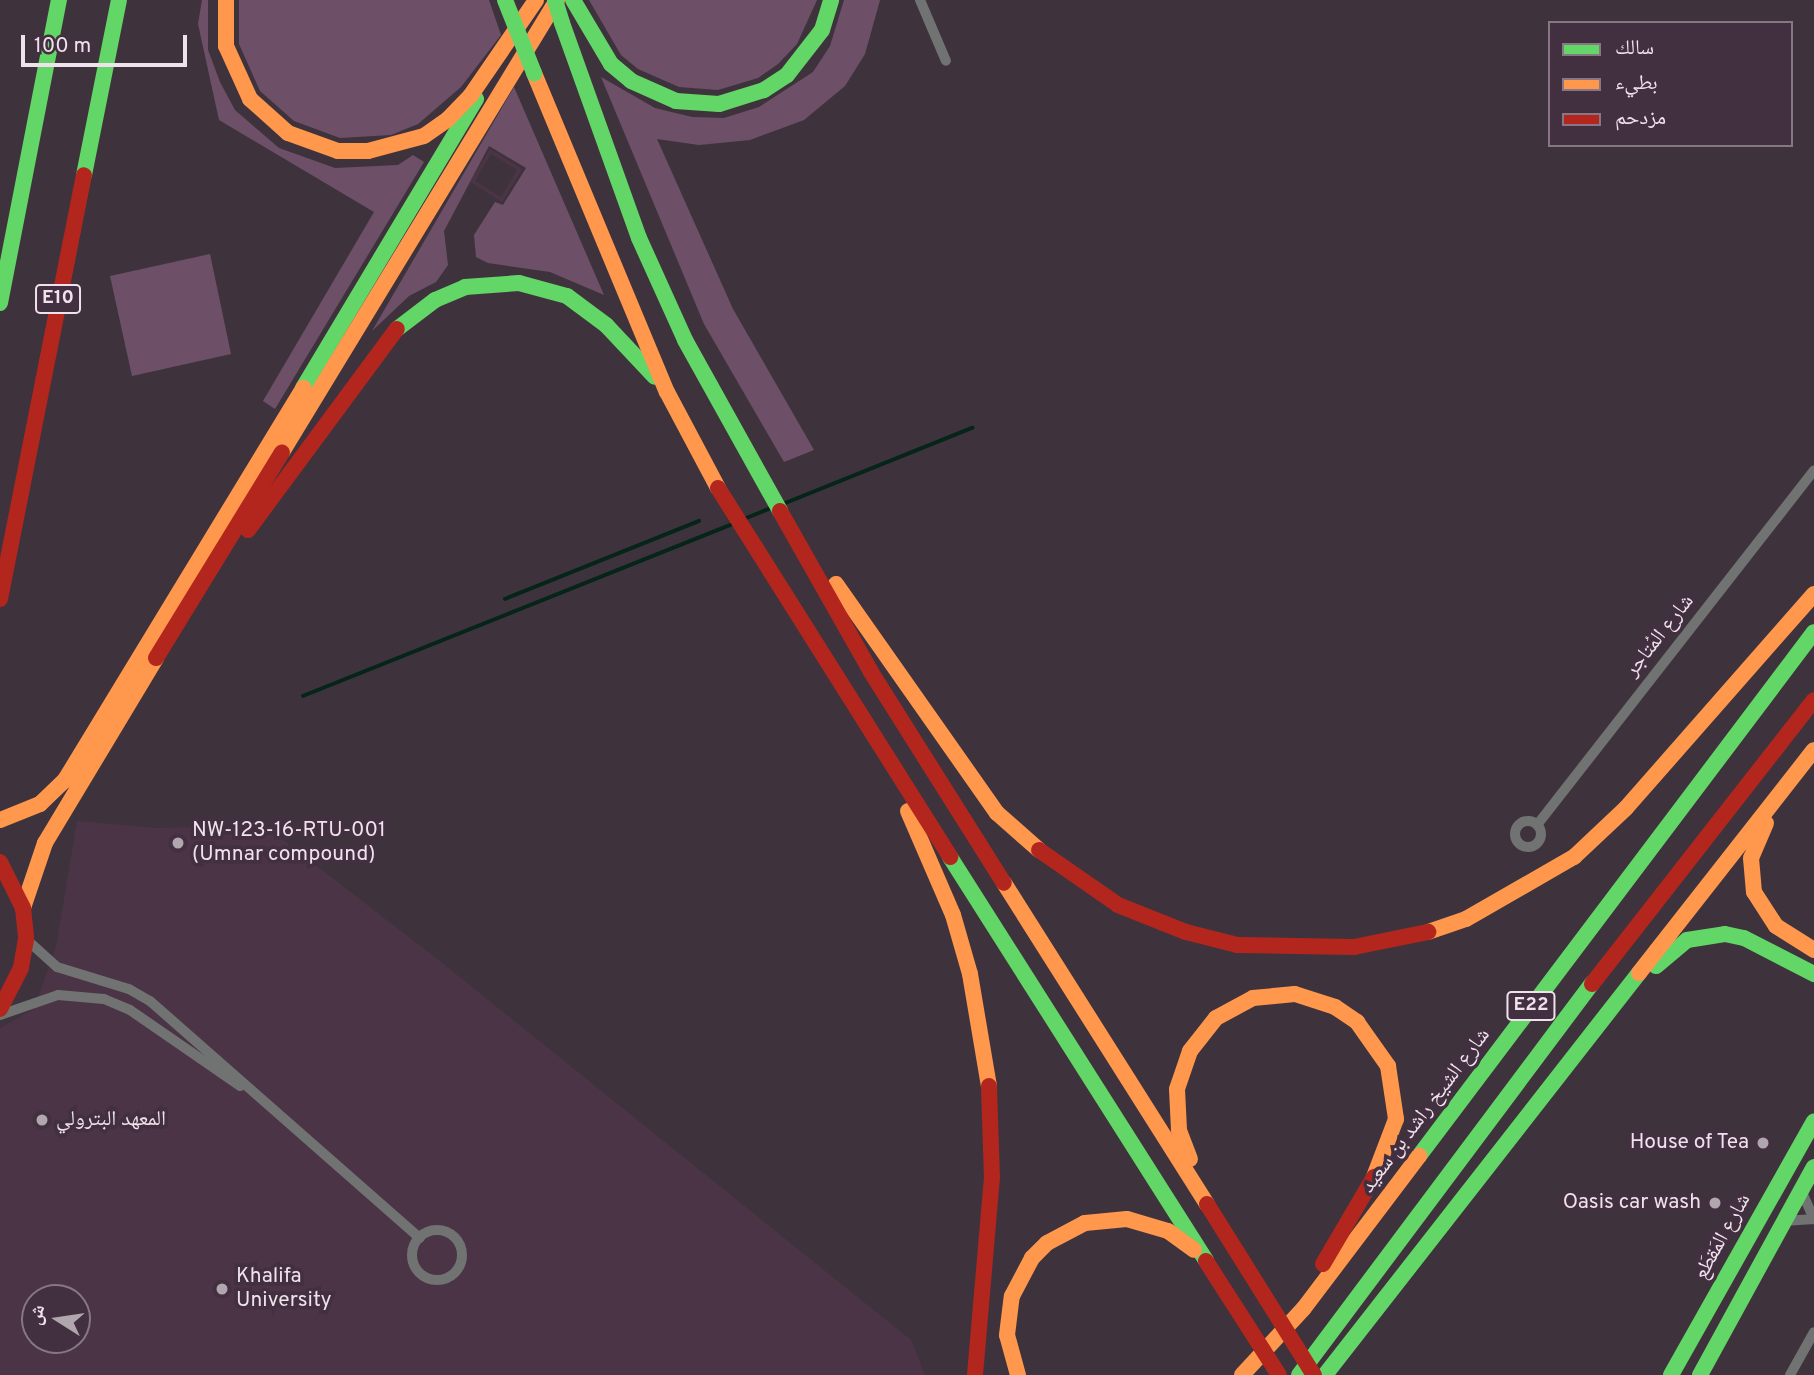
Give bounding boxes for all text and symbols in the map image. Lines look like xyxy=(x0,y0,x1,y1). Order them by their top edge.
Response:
scale bar xyxy=(24,21,191,65)
legend xyxy=(1548,21,1793,147)
text: 100 m xyxy=(34,33,91,60)
text: سالك xyxy=(1615,35,1654,62)
text: بطيء xyxy=(1615,70,1658,97)
text: مزدحم xyxy=(1615,105,1666,132)
road number: E10 xyxy=(34,284,82,314)
street label: شارع المُتاجر xyxy=(1620,590,1700,682)
place label: NW-123-16-RTU-001 (Umnar compound) xyxy=(192,818,386,868)
marker: NW-123-16-RTU-001 (Umnar compound) xyxy=(170,835,186,851)
road number: E22 xyxy=(1505,990,1557,1022)
street label: شارع الشيخ راشد بن سعيد xyxy=(1356,1024,1496,1198)
place label: المعهد البترولي xyxy=(56,1107,166,1133)
marker: المعهد البترولي xyxy=(34,1112,50,1128)
place label: House of Tea xyxy=(1629,1130,1749,1156)
marker: House of Tea xyxy=(1755,1135,1771,1151)
place label: Oasis car wash xyxy=(1563,1190,1701,1216)
street label: شارع المَقطَع xyxy=(1689,1190,1757,1284)
marker: Oasis car wash xyxy=(1707,1195,1723,1211)
place label: Khalifa University xyxy=(236,1264,332,1314)
marker: Khalifa University xyxy=(214,1281,230,1297)
north arrow xyxy=(21,1284,91,1354)
text: ش xyxy=(24,1303,51,1327)

